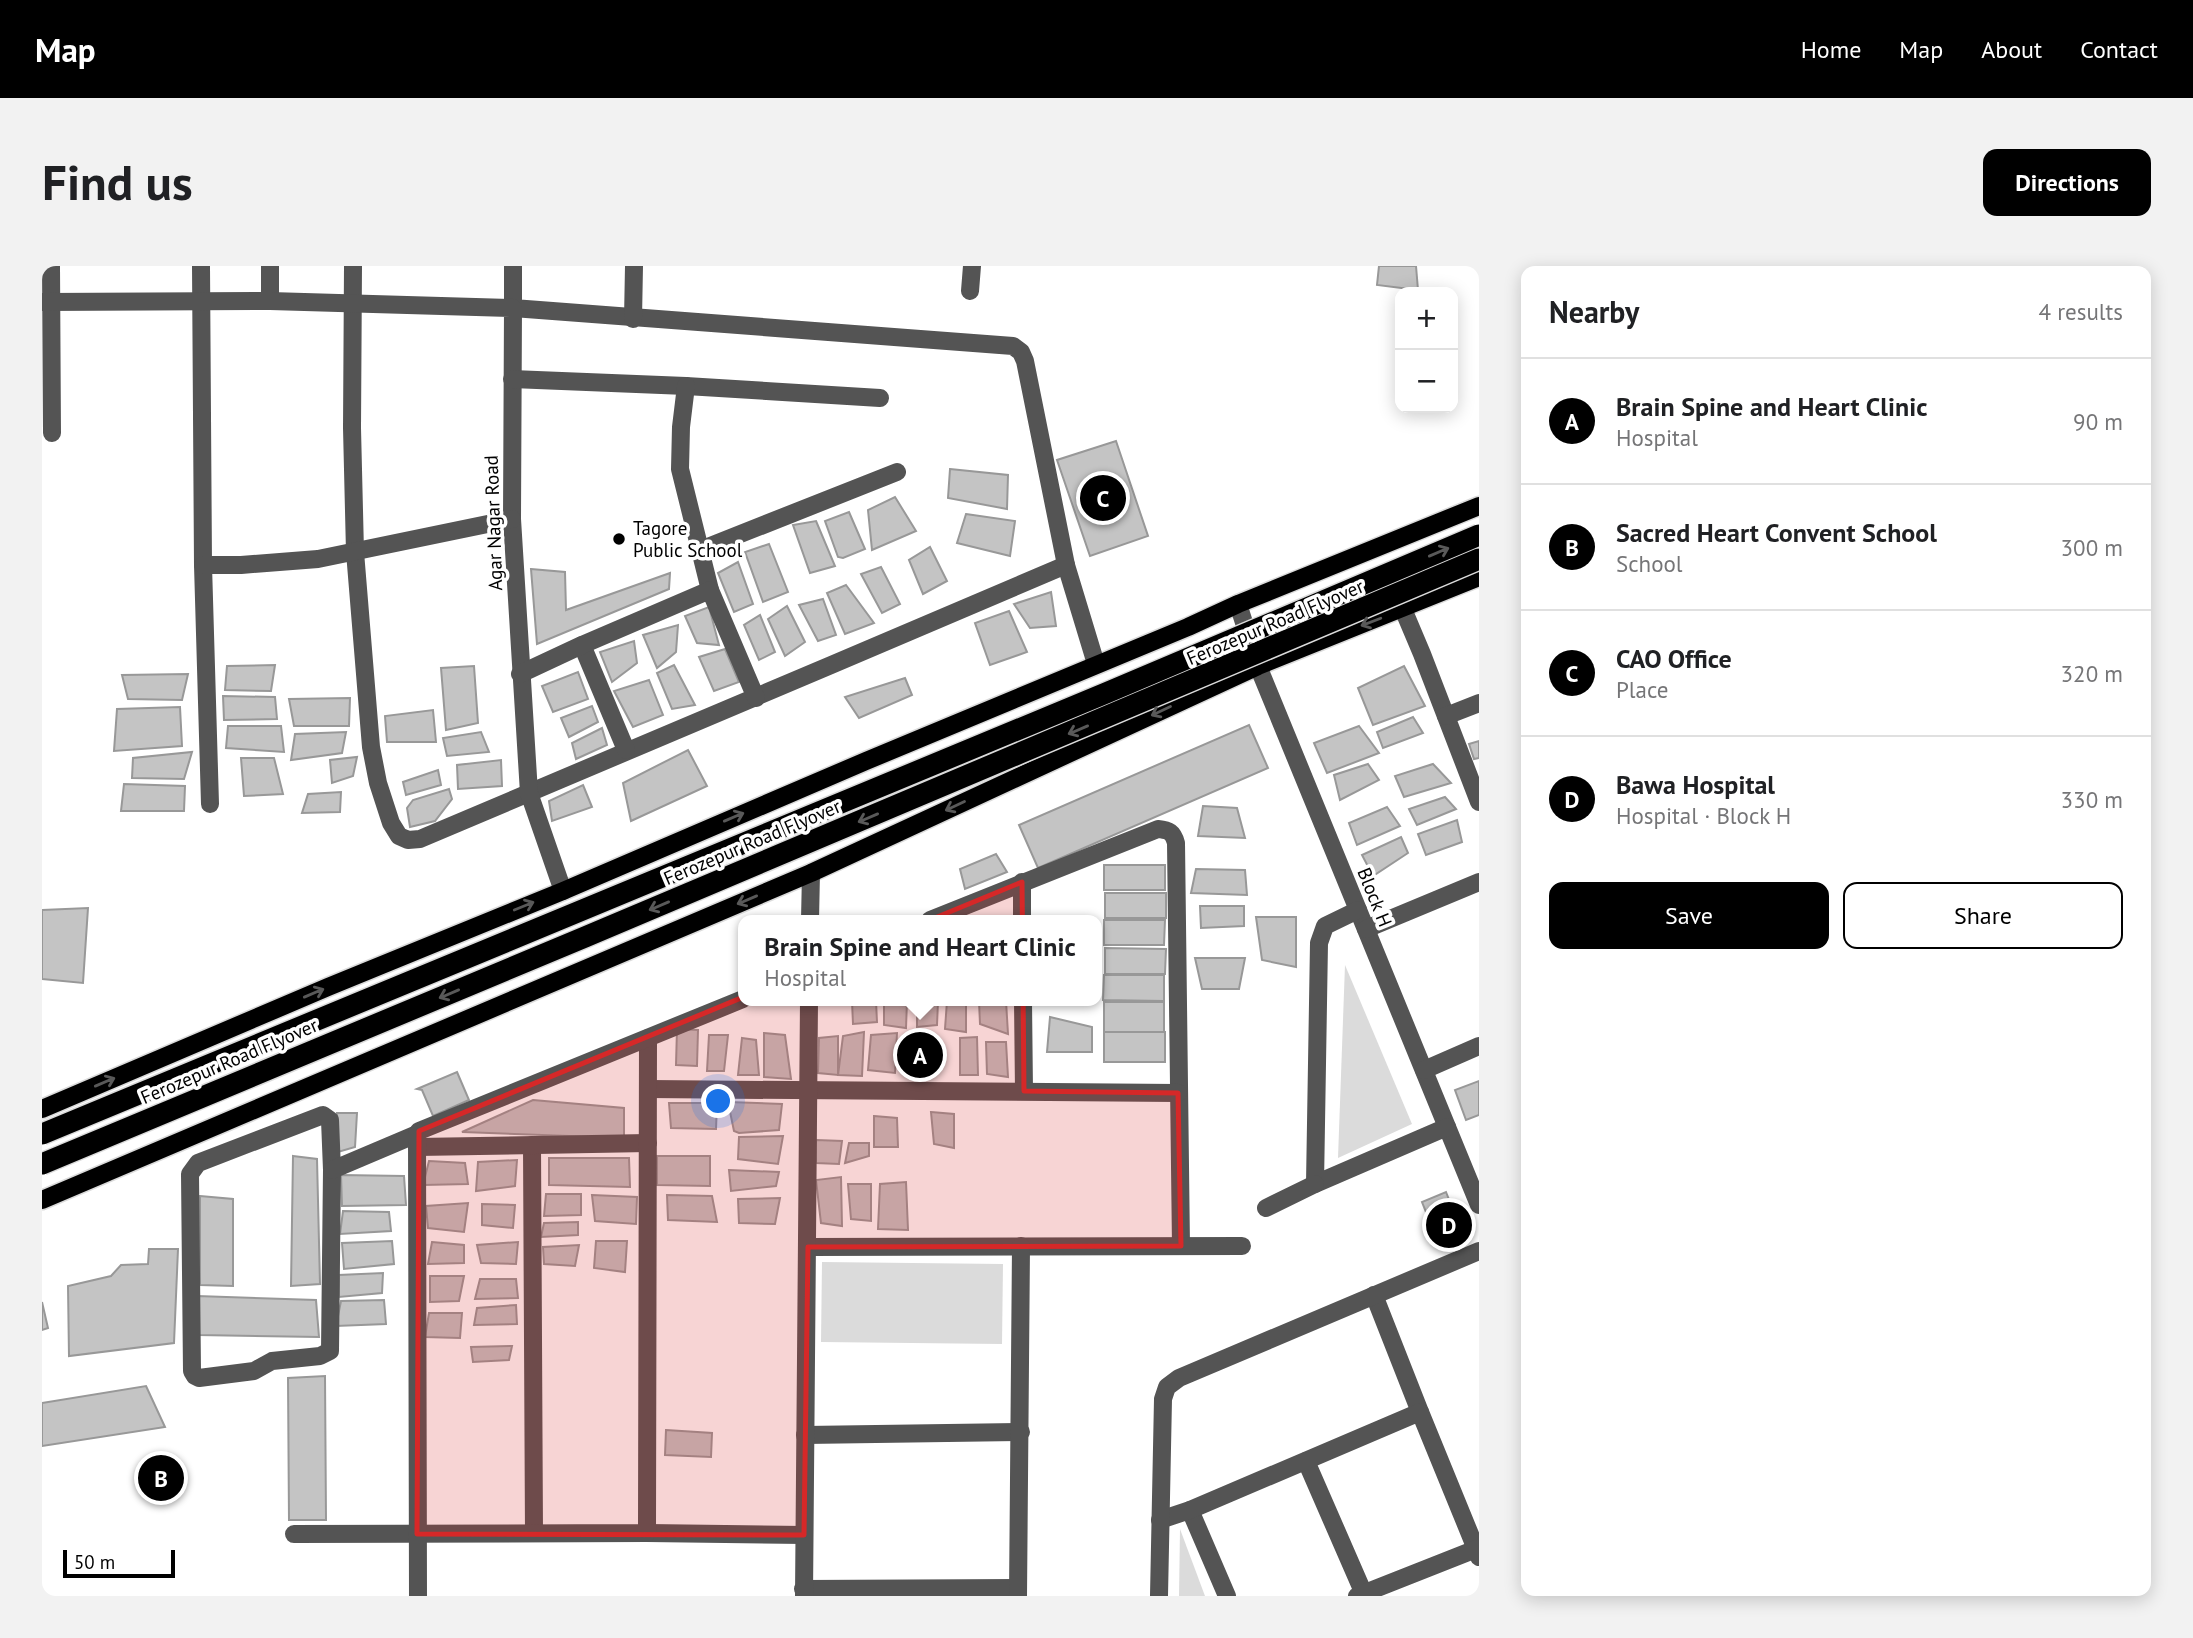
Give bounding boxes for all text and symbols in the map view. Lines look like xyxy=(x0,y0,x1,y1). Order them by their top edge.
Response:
text: Map xyxy=(35,28,96,71)
text: Home xyxy=(1801,34,1861,65)
text: Map xyxy=(1899,34,1943,65)
text: About xyxy=(1981,34,2042,65)
text: Contact xyxy=(2080,34,2158,65)
button: Directions xyxy=(1983,149,2151,216)
text: Find us xyxy=(42,150,193,214)
map controls xyxy=(1395,287,1458,413)
button: + xyxy=(1395,287,1458,350)
text: Nearby xyxy=(1549,292,1639,331)
text: 4 results xyxy=(2039,297,2123,326)
button: − xyxy=(1395,350,1458,413)
text: Brain Spine and Heart Clinic xyxy=(1616,390,1927,423)
text: A xyxy=(1565,407,1579,436)
text: 90 m xyxy=(2073,407,2123,436)
text: Hospital xyxy=(1616,423,1698,452)
street label: Agar Nagar Road xyxy=(479,455,507,591)
pin: C xyxy=(1080,472,1126,524)
place label: Tagore Public School xyxy=(633,516,743,562)
text: Sacred Heart Convent School xyxy=(1616,516,1937,549)
marker: Tagore Public School xyxy=(611,531,627,547)
text: B xyxy=(1565,533,1579,562)
text: 300 m xyxy=(2061,533,2123,562)
one-way arrow xyxy=(1428,545,1449,558)
text: School xyxy=(1616,549,1683,578)
street label: Ferozepur Road Flyover xyxy=(1183,574,1368,670)
one-way arrow xyxy=(1360,616,1382,629)
text: CAO Office xyxy=(1616,642,1732,675)
text: C xyxy=(1566,659,1578,688)
text: 320 m xyxy=(2061,659,2123,688)
text: Place xyxy=(1616,675,1669,704)
one-way arrow xyxy=(1151,705,1172,718)
one-way arrow xyxy=(1068,724,1089,737)
text: Bawa Hospital xyxy=(1616,768,1775,801)
text: D xyxy=(1565,785,1579,814)
text: 330 m xyxy=(2061,785,2123,814)
street label: Ferozepur Road Flyover xyxy=(660,794,845,890)
one-way arrow xyxy=(945,800,966,813)
text: Hospital · Block H xyxy=(1616,801,1791,830)
one-way arrow xyxy=(722,810,744,823)
one-way arrow xyxy=(858,812,880,825)
street label: Block H xyxy=(1352,864,1398,930)
button: Save xyxy=(1549,882,1829,949)
button: Share xyxy=(1843,882,2123,949)
one-way arrow xyxy=(737,894,759,907)
one-way arrow xyxy=(513,899,535,912)
one-way arrow xyxy=(648,901,670,914)
popup xyxy=(738,915,1102,1006)
text: Brain Spine and Heart Clinic xyxy=(764,930,1076,963)
text: Hospital xyxy=(764,963,846,992)
one-way arrow xyxy=(303,985,324,998)
one-way arrow xyxy=(439,989,460,1002)
street label: Ferozepur Road Flyover xyxy=(137,1013,322,1109)
pin: A xyxy=(897,1029,943,1081)
one-way arrow xyxy=(93,1075,115,1088)
your location xyxy=(701,1084,735,1118)
pin: D xyxy=(1426,1199,1472,1251)
pin: B xyxy=(138,1452,184,1504)
scale bar xyxy=(63,1547,175,1579)
text: 50 m xyxy=(74,1550,115,1574)

